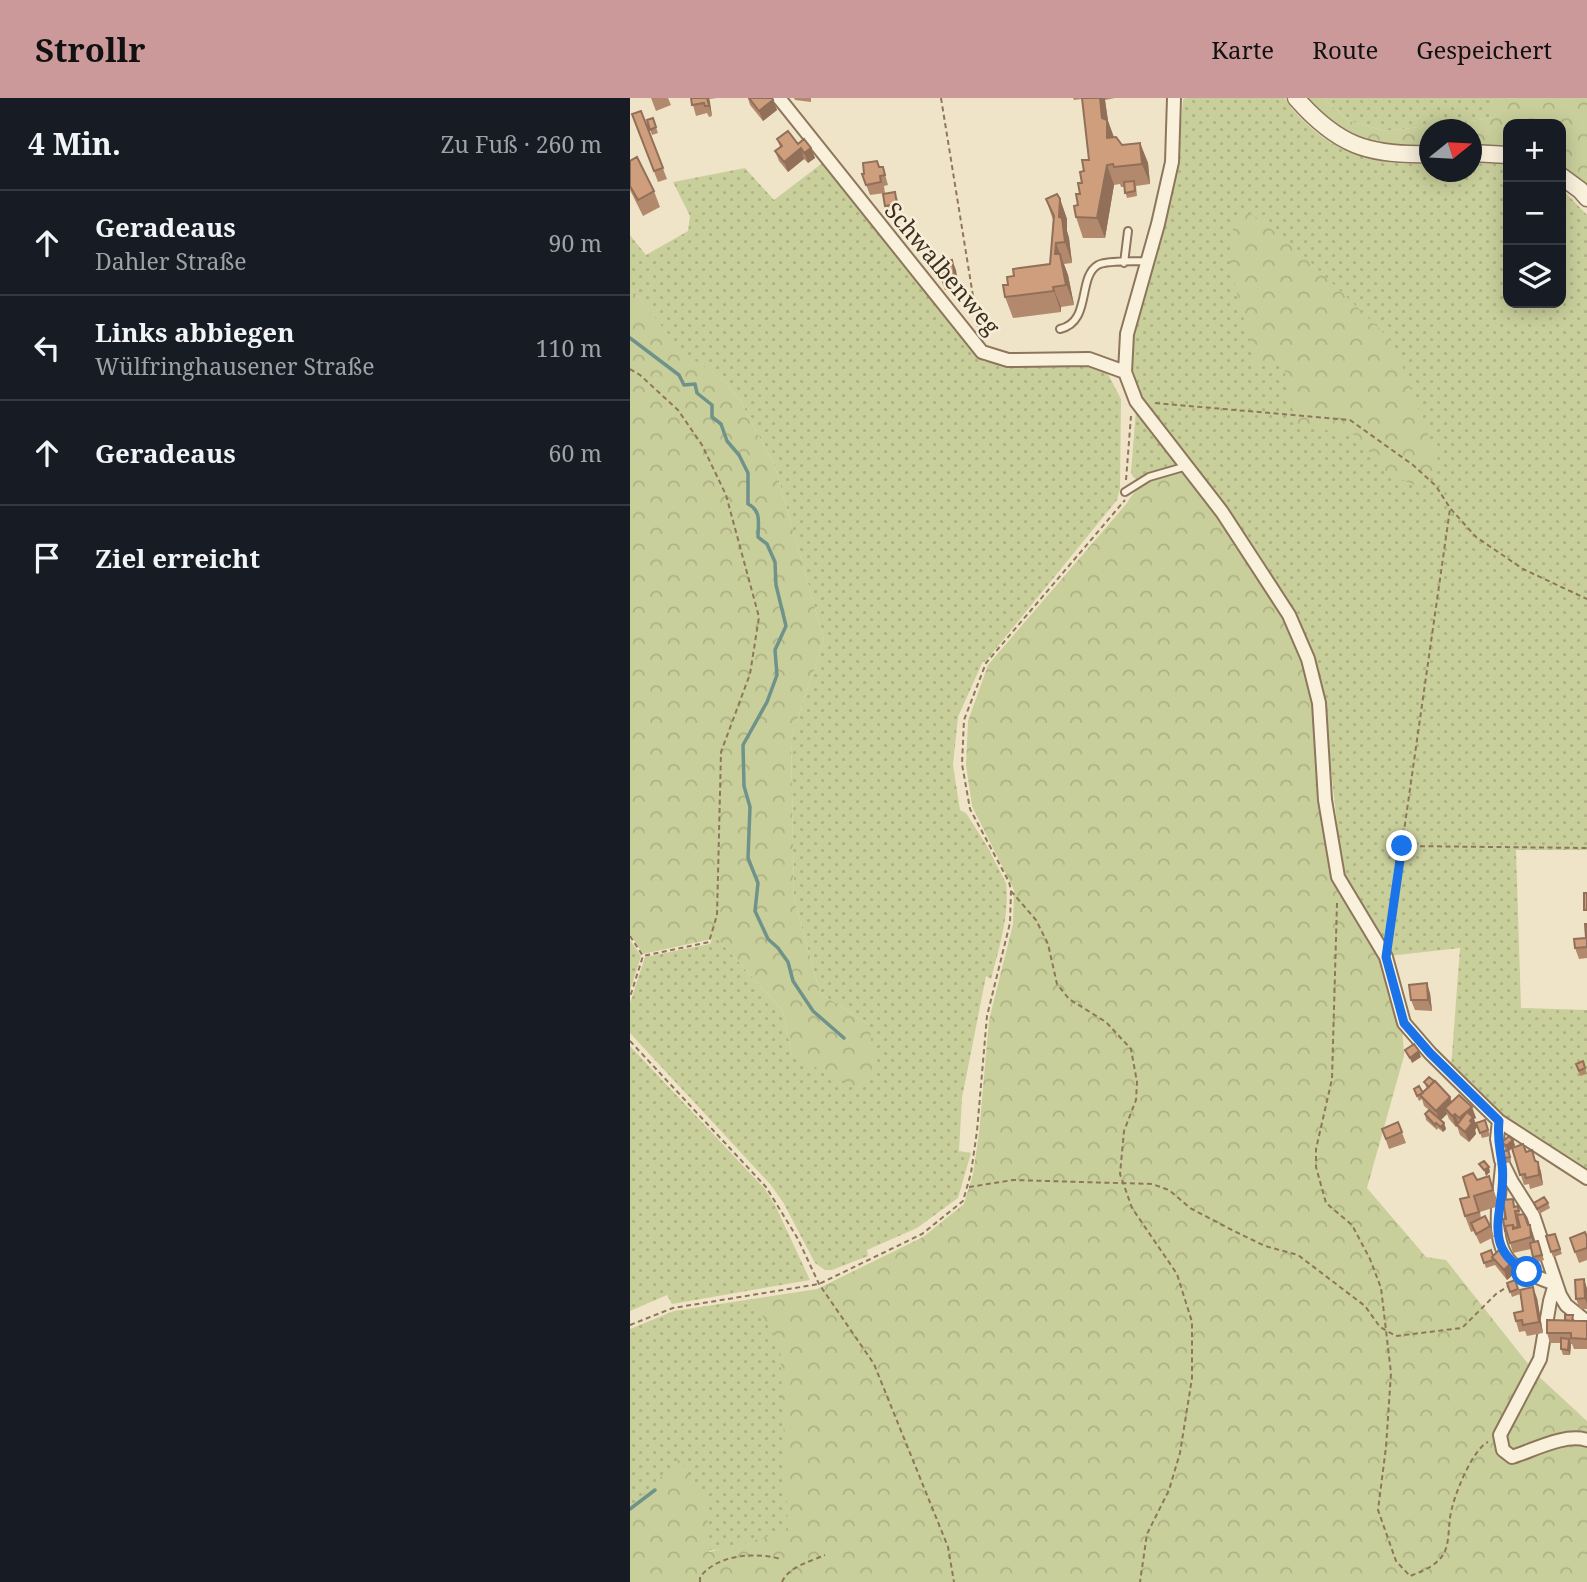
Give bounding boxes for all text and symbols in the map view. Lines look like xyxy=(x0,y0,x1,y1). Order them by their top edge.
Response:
text: Strollr xyxy=(35,27,145,72)
text: Karte xyxy=(1211,33,1274,66)
text: Route xyxy=(1312,33,1378,66)
text: Gespeichert xyxy=(1416,33,1552,66)
north arrow xyxy=(1419,119,1482,182)
map controls xyxy=(1503,119,1566,308)
button: + xyxy=(1503,119,1566,182)
text: 4 Min. xyxy=(28,123,121,164)
text: Zu Fuß · 260 m xyxy=(441,128,602,160)
button: − xyxy=(1503,182,1566,245)
street label: Schwalbenweg xyxy=(878,195,1008,342)
text: Geradeaus xyxy=(95,209,236,245)
icon: ahead xyxy=(28,224,66,262)
text: 90 m xyxy=(549,227,602,259)
text: Dahler Straße xyxy=(95,245,247,277)
button: layers xyxy=(1503,245,1566,308)
text: Links abbiegen xyxy=(95,314,294,350)
icon: left xyxy=(28,329,66,367)
text: 110 m xyxy=(536,332,602,364)
text: Wülfringhausener Straße xyxy=(95,350,375,382)
icon: ahead xyxy=(28,434,66,472)
text: Geradeaus xyxy=(95,435,236,471)
text: 60 m xyxy=(549,437,602,469)
icon: arrive xyxy=(28,539,66,577)
text: Ziel erreicht xyxy=(95,540,260,576)
route end xyxy=(1386,830,1417,861)
route start xyxy=(1511,1256,1542,1287)

